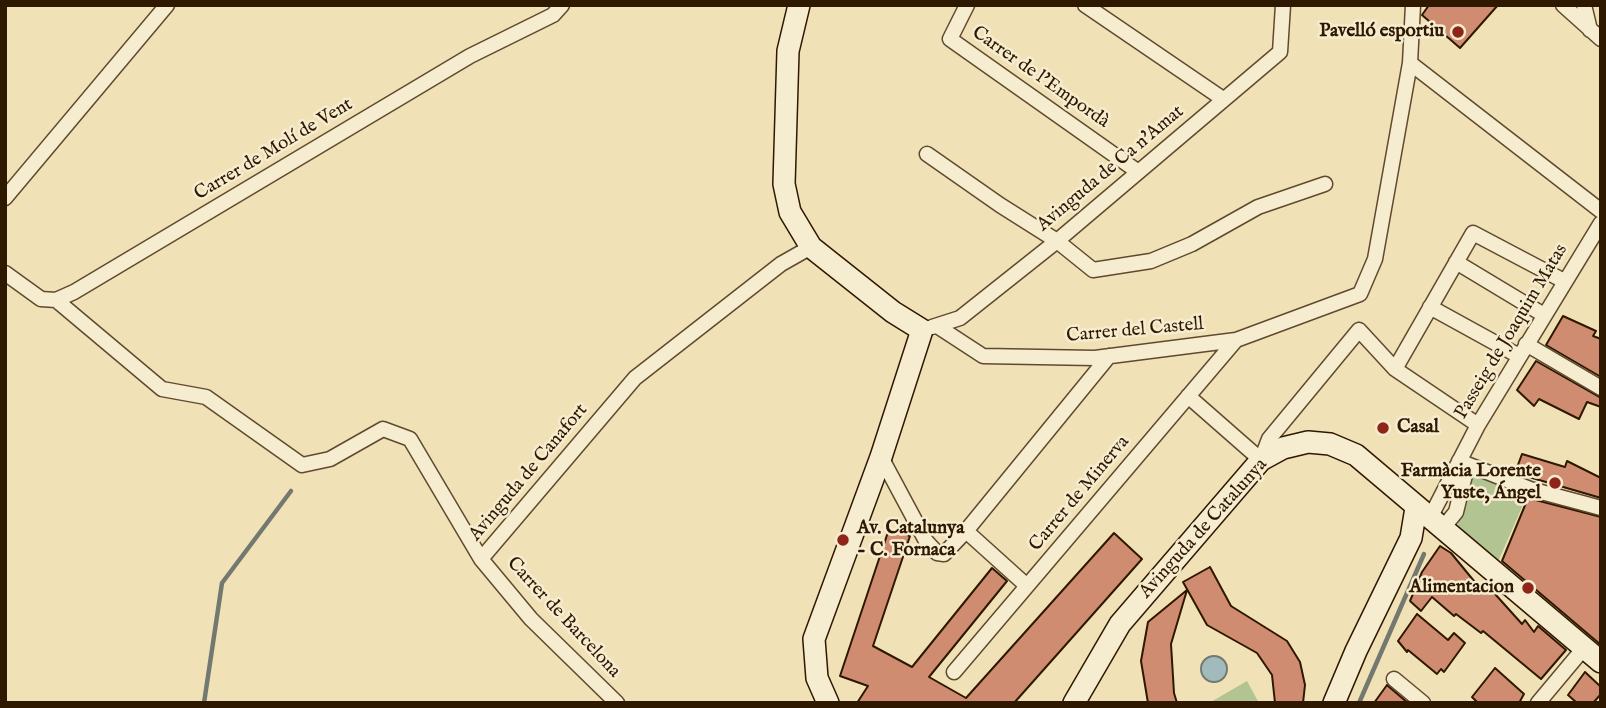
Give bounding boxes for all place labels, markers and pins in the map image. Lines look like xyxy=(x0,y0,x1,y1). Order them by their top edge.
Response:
place label: Pavelló esportiu xyxy=(1319,21,1444,43)
marker: Pavelló esportiu xyxy=(1450,24,1466,40)
place label: Casal xyxy=(1397,417,1439,439)
marker: Casal xyxy=(1375,420,1391,436)
place label: Farmàcia Lorente Yuste, Ángel xyxy=(1401,461,1541,505)
marker: Farmàcia Lorente Yuste, Ángel xyxy=(1547,475,1563,491)
place label: Av. Catalunya - C. Fornaca xyxy=(857,518,964,562)
marker: Av. Catalunya - C. Fornaca xyxy=(835,532,851,548)
place label: Alimentacion xyxy=(1409,577,1514,599)
marker: Alimentacion xyxy=(1520,580,1536,596)

